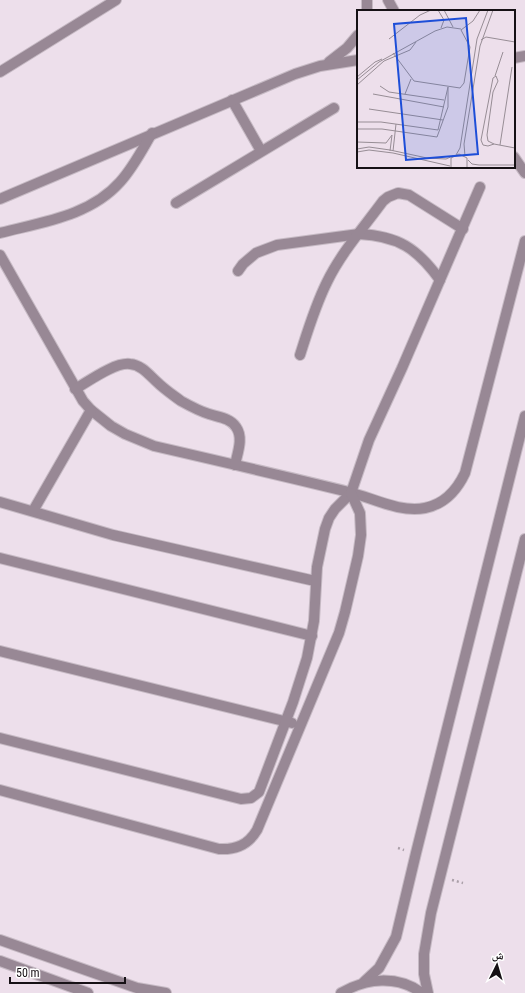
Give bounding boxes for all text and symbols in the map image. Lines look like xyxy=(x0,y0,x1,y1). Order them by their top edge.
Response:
inset map xyxy=(357,10,515,168)
north arrow xyxy=(477,945,517,985)
text: ش xyxy=(491,949,505,964)
scale bar xyxy=(10,959,125,985)
text: 50 m xyxy=(16,966,40,980)

